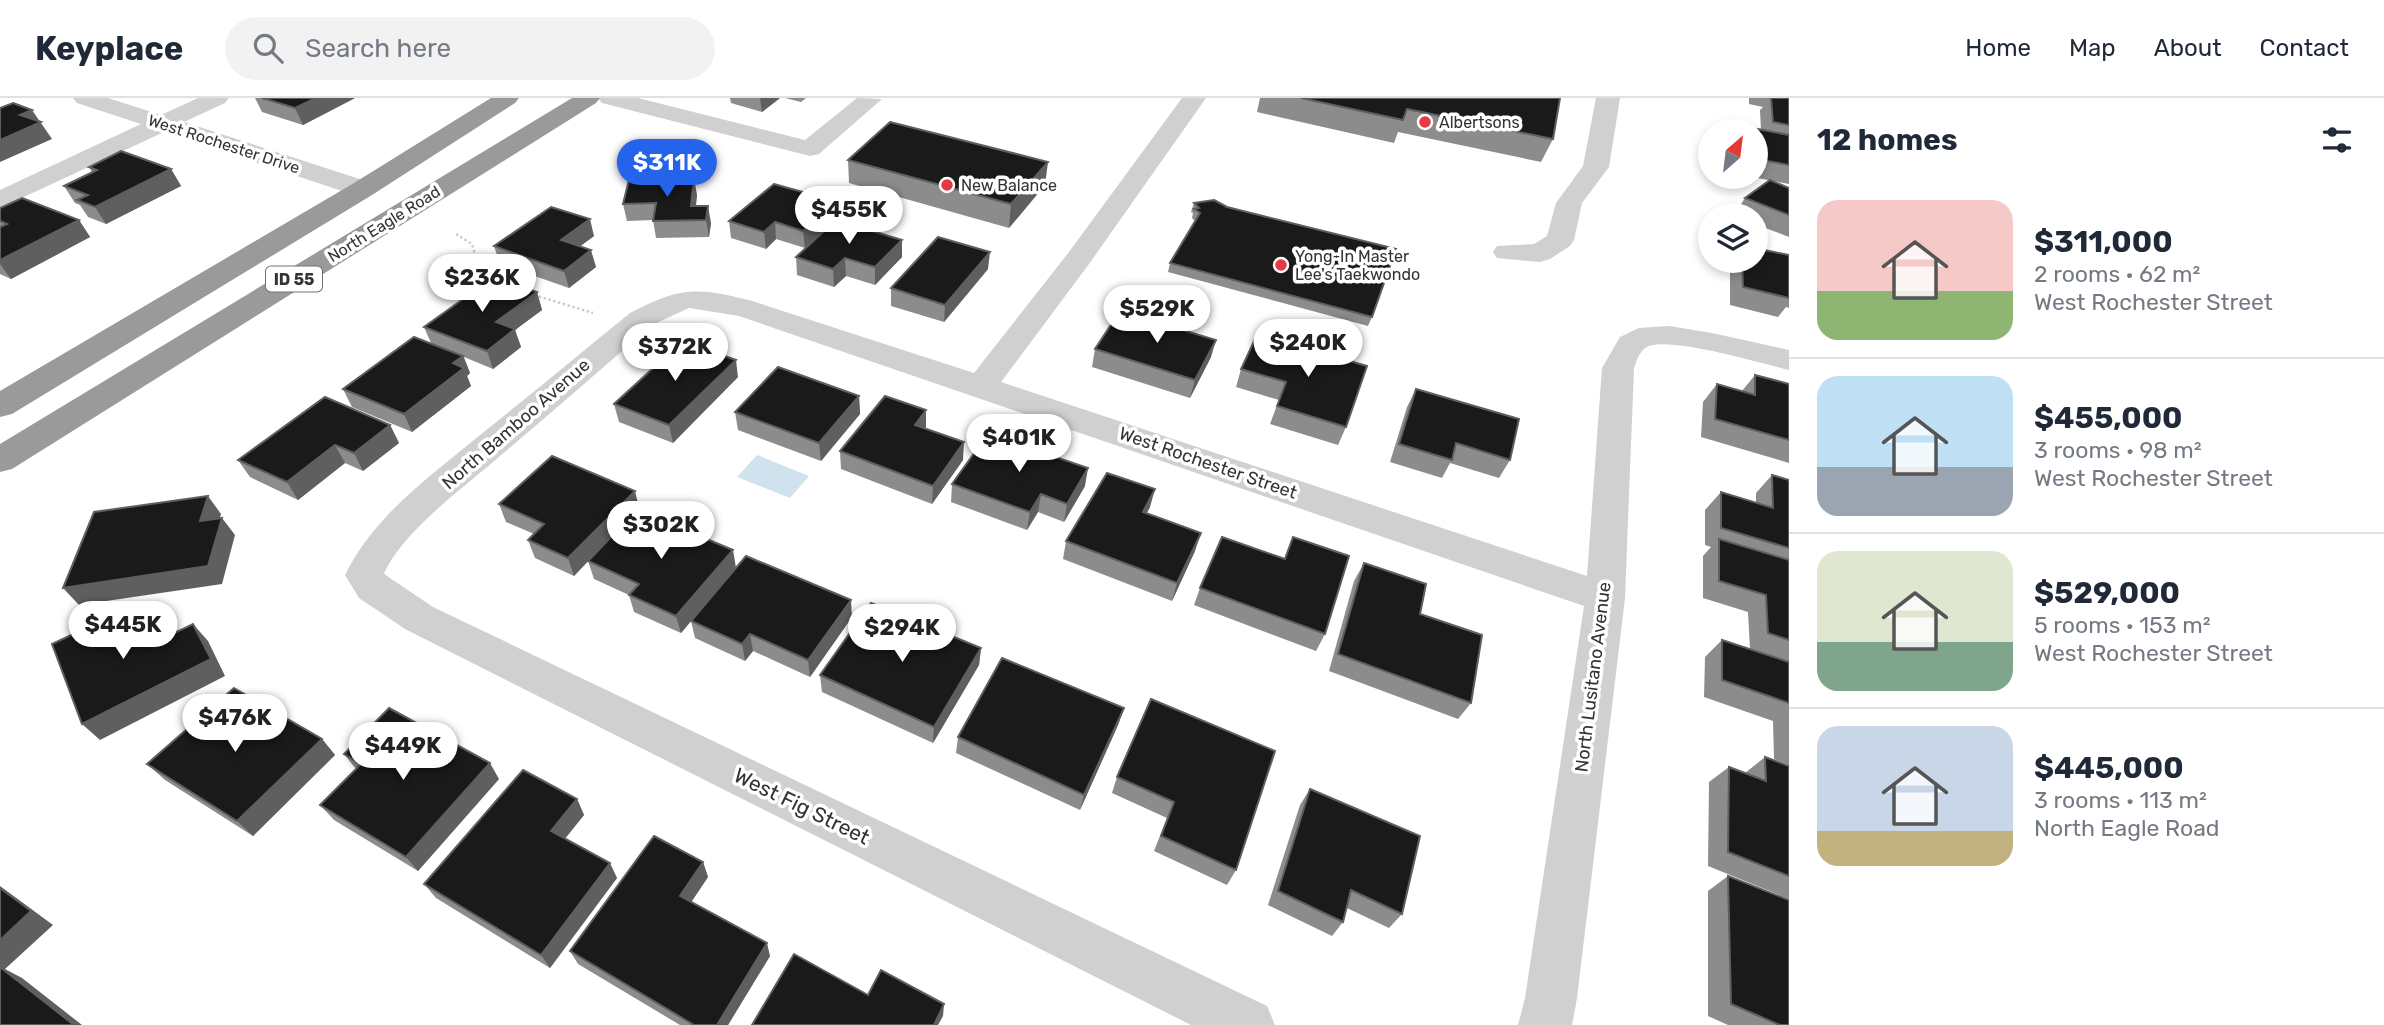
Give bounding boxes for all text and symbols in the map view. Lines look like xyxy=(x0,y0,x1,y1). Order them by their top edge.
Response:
search box xyxy=(225,17,715,80)
text: Keyplace xyxy=(35,29,183,68)
icon: search xyxy=(249,29,287,67)
text: Search here xyxy=(305,33,451,64)
text: Home xyxy=(1965,34,2031,62)
text: Map xyxy=(2069,34,2116,62)
text: About xyxy=(2154,34,2222,62)
text: Contact xyxy=(2260,34,2349,62)
street label: West Rochester Drive xyxy=(146,110,302,178)
place label: Albertsons xyxy=(1439,113,1520,132)
marker: Albertsons xyxy=(1417,114,1433,130)
north arrow xyxy=(1698,119,1768,189)
map controls xyxy=(1698,119,1768,273)
icon: filters xyxy=(2318,121,2356,159)
text: 12 homes xyxy=(1817,122,1958,158)
pin: $311K xyxy=(618,140,716,199)
text: $311K xyxy=(633,148,701,176)
place label: New Balance xyxy=(961,176,1057,195)
marker: New Balance xyxy=(939,177,955,193)
street label: North Eagle Road xyxy=(324,182,444,266)
pin: $455K xyxy=(800,186,898,246)
text: $455K xyxy=(811,195,887,223)
button: layers xyxy=(1698,203,1768,273)
text: $311,000 xyxy=(2034,224,2173,260)
icon: home xyxy=(1873,228,1957,312)
place label: Yong-In Master Lee's Taekwondo xyxy=(1295,247,1420,284)
pin: $236K xyxy=(433,254,531,314)
marker: Yong-In Master Lee's Taekwondo xyxy=(1273,257,1289,273)
text: 2 rooms · 62 m² xyxy=(2034,260,2200,288)
text: $236K xyxy=(444,263,520,291)
road number: ID 55 xyxy=(266,266,322,292)
pin: $529K xyxy=(1108,286,1206,345)
text: West Rochester Street xyxy=(2034,288,2273,316)
text: $529K xyxy=(1119,294,1195,322)
pin: $240K xyxy=(1259,320,1357,379)
pin: $372K xyxy=(626,324,724,383)
text: $240K xyxy=(1270,328,1346,356)
text: $372K xyxy=(638,332,712,360)
street label: North Bamboo Avenue xyxy=(438,354,594,494)
text: $455,000 xyxy=(2034,400,2183,436)
icon: home xyxy=(1873,404,1957,488)
pin: $401K xyxy=(970,414,1068,474)
street label: West Rochester Street xyxy=(1116,422,1300,504)
text: $401K xyxy=(982,423,1056,451)
text: 3 rooms · 98 m² xyxy=(2034,436,2202,464)
text: West Rochester Street xyxy=(2034,464,2273,492)
pin: $302K xyxy=(612,502,710,561)
text: $302K xyxy=(623,510,699,538)
text: $529,000 xyxy=(2034,575,2180,611)
icon: home xyxy=(1873,579,1957,663)
street label: North Lusitano Avenue xyxy=(1570,581,1616,773)
pin: $445K xyxy=(74,602,172,661)
pin: $294K xyxy=(853,604,951,664)
text: $445K xyxy=(85,610,161,638)
text: 5 rooms · 153 m² xyxy=(2034,611,2211,639)
text: $294K xyxy=(864,613,940,641)
text: West Rochester Street xyxy=(2034,639,2273,667)
pin: $476K xyxy=(186,694,284,754)
text: $476K xyxy=(198,703,272,731)
pin: $449K xyxy=(354,722,452,782)
text: $449K xyxy=(365,731,441,759)
text: $445,000 xyxy=(2034,750,2184,786)
icon: home xyxy=(1873,754,1957,838)
street label: West Fig Street xyxy=(730,762,874,850)
text: 3 rooms · 113 m² xyxy=(2034,786,2207,814)
text: North Eagle Road xyxy=(2034,814,2220,842)

